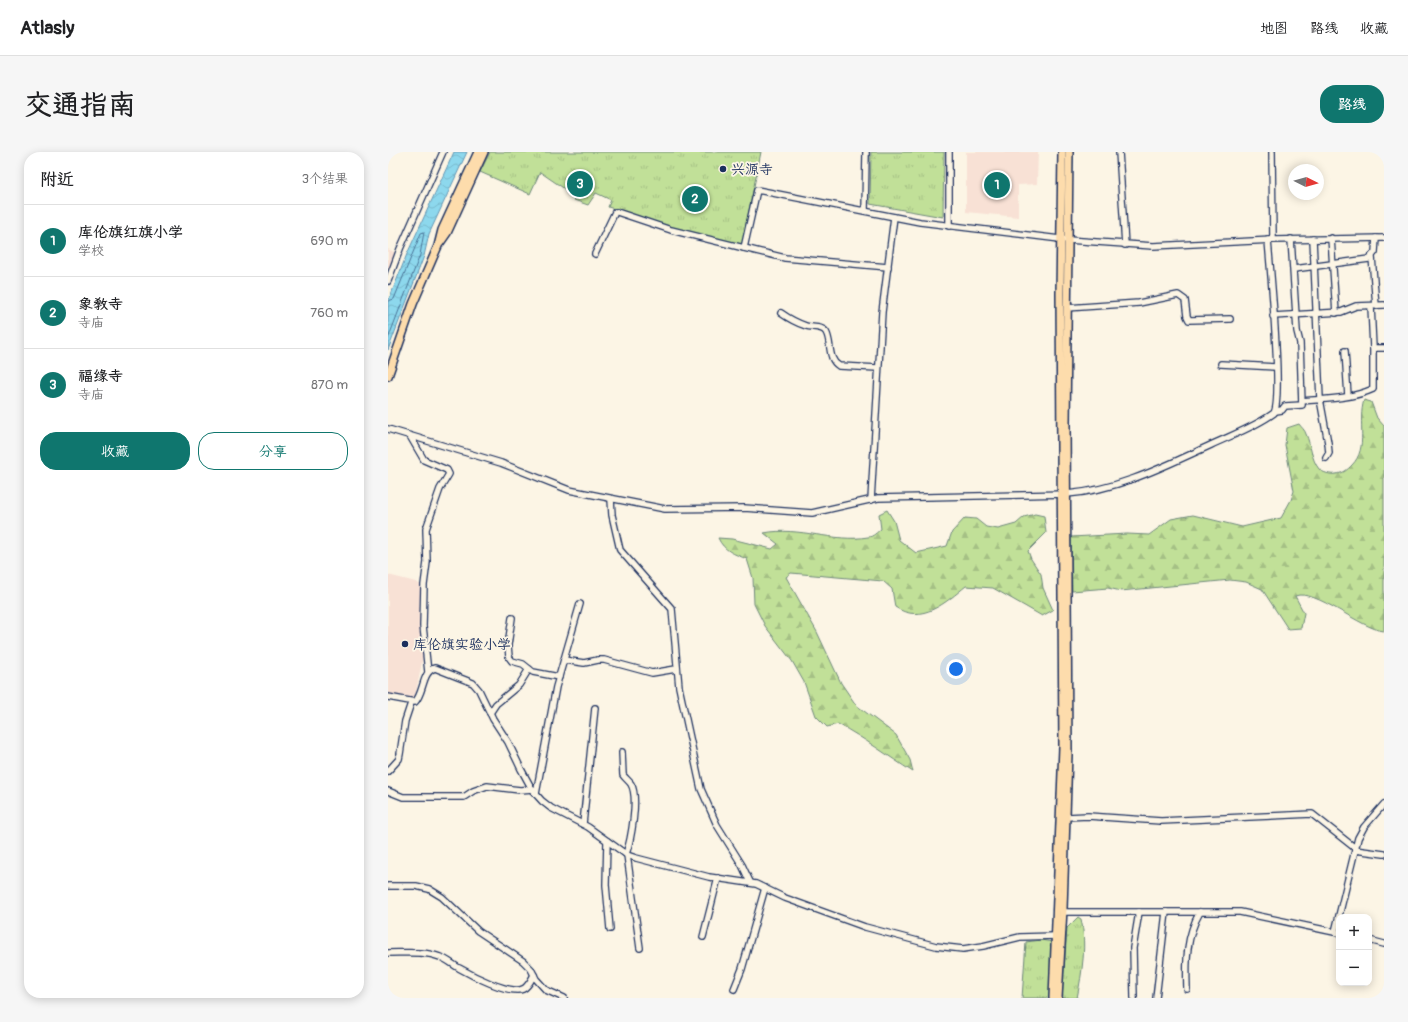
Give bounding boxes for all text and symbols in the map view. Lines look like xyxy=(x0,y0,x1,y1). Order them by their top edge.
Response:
text: Atlasly xyxy=(20,16,74,40)
text: 地图 xyxy=(1260,20,1288,37)
text: 路线 xyxy=(1310,20,1338,37)
text: 收藏 xyxy=(1360,20,1388,37)
button: 路线 xyxy=(1320,85,1384,123)
text: 交通指南 xyxy=(24,88,136,123)
place label: 兴源寺 xyxy=(731,161,773,178)
marker: 兴源寺 xyxy=(718,164,728,174)
north arrow xyxy=(1288,164,1324,200)
text: 附近 xyxy=(40,169,74,190)
pin: 3 xyxy=(567,169,593,199)
pin: 1 xyxy=(984,170,1010,200)
text: 3个结果 xyxy=(302,171,348,187)
pin: 2 xyxy=(682,184,708,214)
text: 库伦旗红旗小学 xyxy=(78,223,183,242)
text: 1 xyxy=(50,233,56,249)
text: 690 m xyxy=(310,233,348,249)
text: 学校 xyxy=(78,243,104,259)
text: 象教寺 xyxy=(78,295,123,314)
text: 2 xyxy=(49,305,57,321)
text: 760 m xyxy=(310,305,348,321)
text: 寺庙 xyxy=(78,315,104,331)
text: 福缘寺 xyxy=(78,367,123,386)
text: 3 xyxy=(49,377,57,393)
text: 870 m xyxy=(311,377,348,393)
text: 寺庙 xyxy=(78,387,104,403)
button: 收藏 xyxy=(40,432,190,470)
button: 分享 xyxy=(198,432,348,470)
place label: 库伦旗实验小学 xyxy=(413,636,511,653)
marker: 库伦旗实验小学 xyxy=(400,639,410,649)
your location xyxy=(946,659,966,679)
map controls xyxy=(1336,914,1372,986)
button: + xyxy=(1336,914,1372,950)
button: − xyxy=(1336,950,1372,986)

